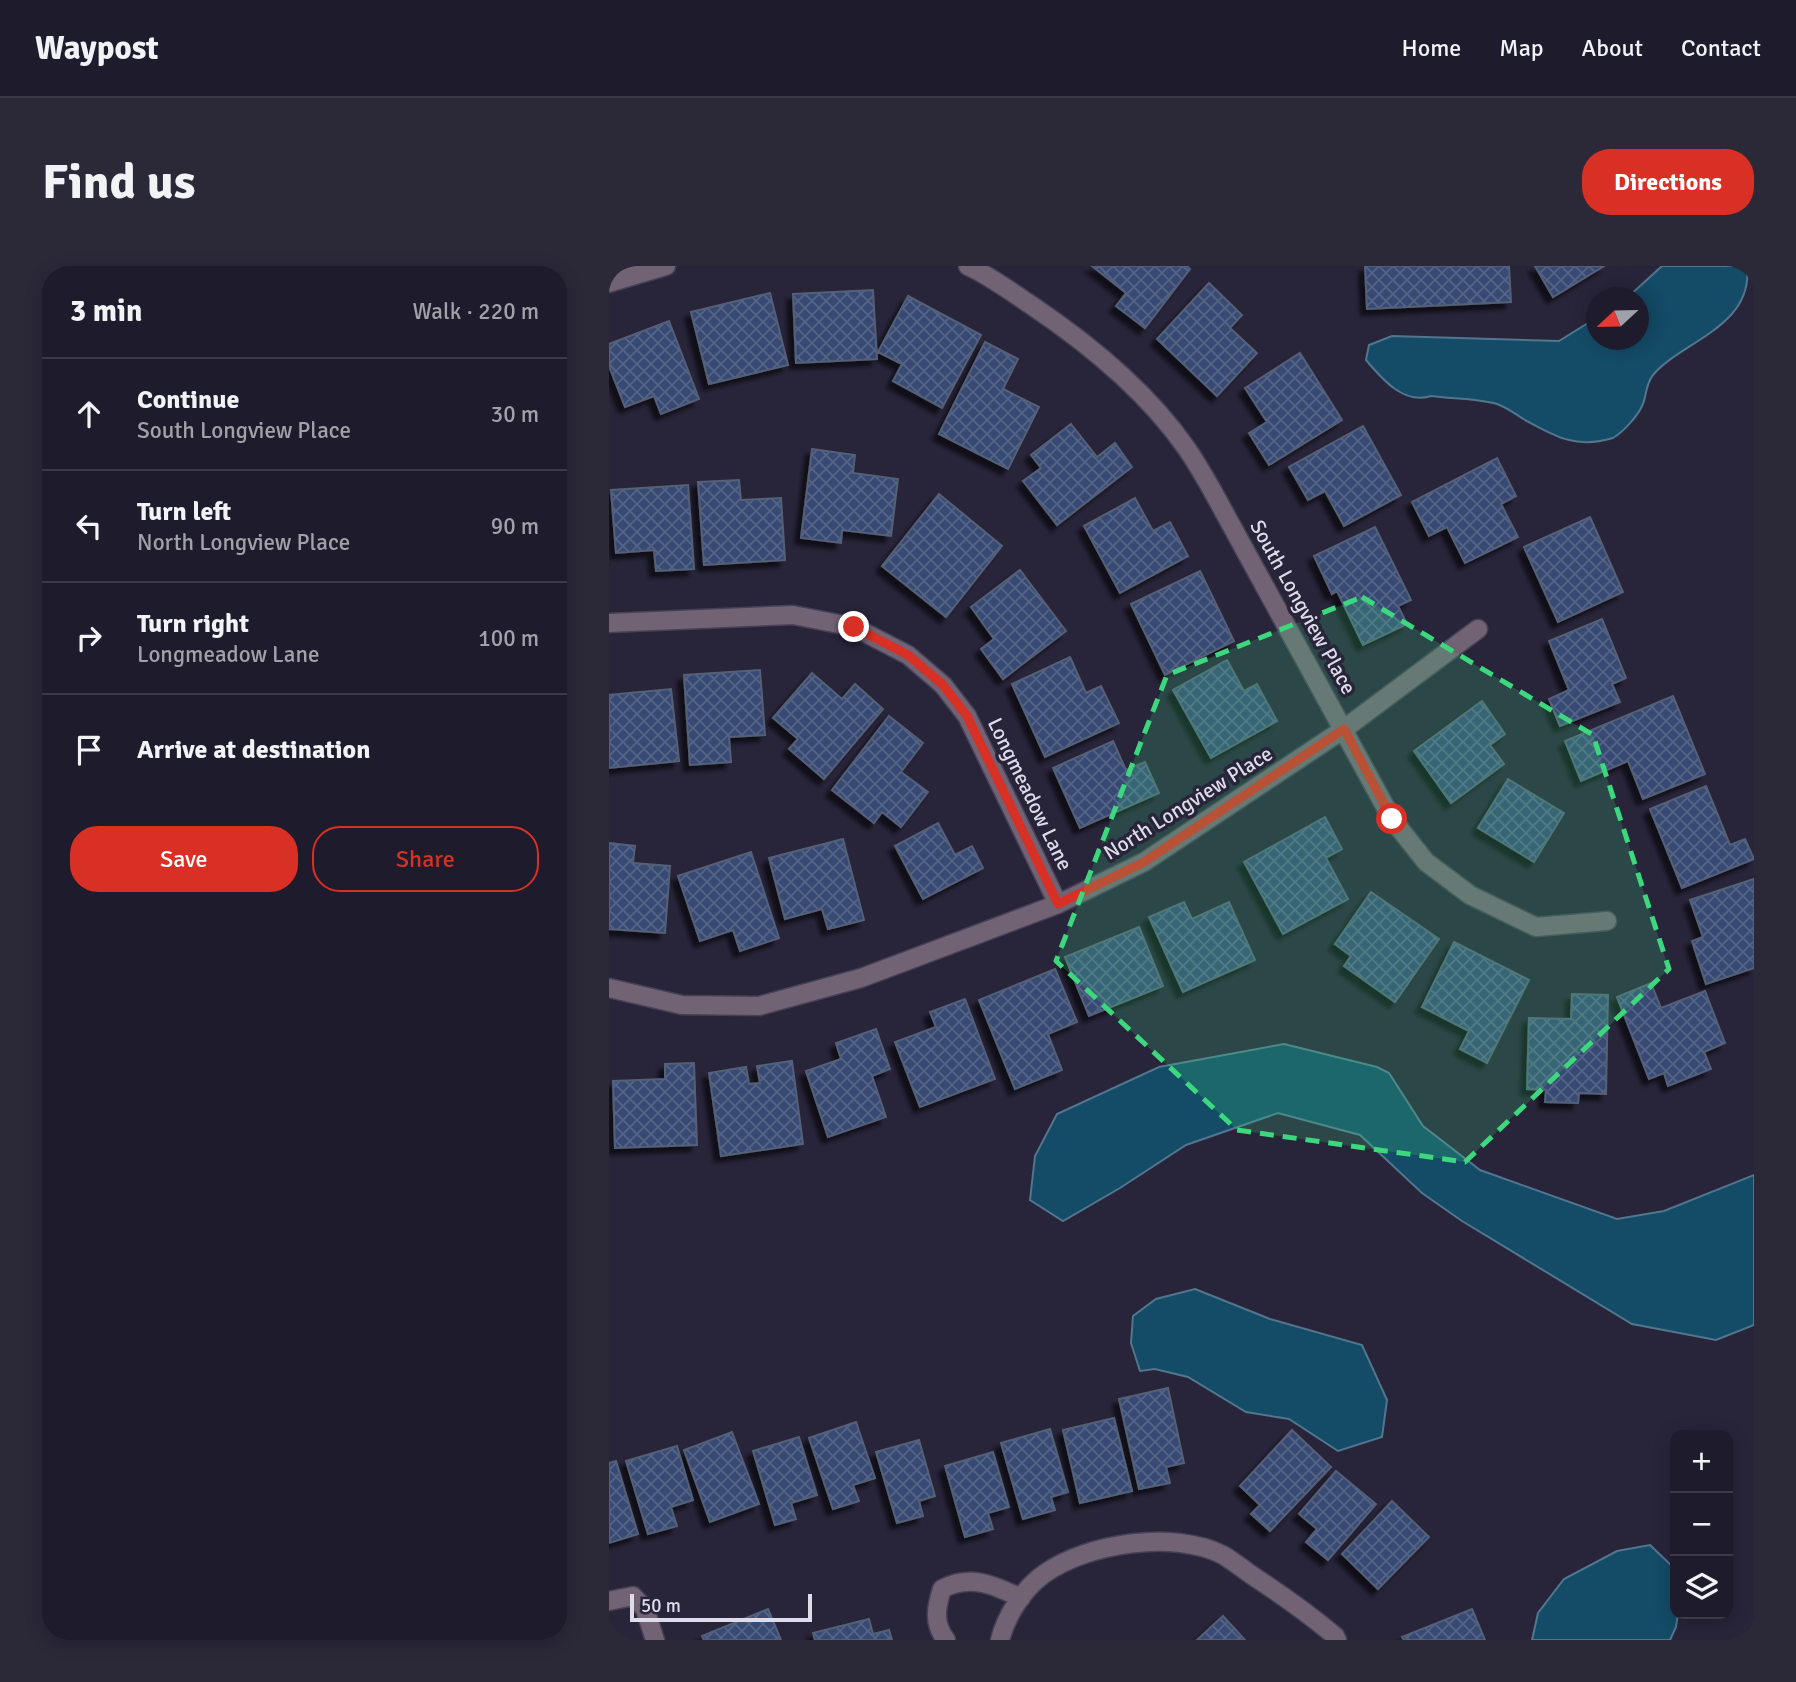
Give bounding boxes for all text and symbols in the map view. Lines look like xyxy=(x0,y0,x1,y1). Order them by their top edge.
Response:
text: Waypost xyxy=(35,28,159,69)
text: Home xyxy=(1401,33,1461,63)
text: Map xyxy=(1499,33,1544,63)
text: About xyxy=(1582,33,1643,63)
text: Contact xyxy=(1681,33,1761,63)
button: Directions xyxy=(1582,149,1754,215)
text: Find us xyxy=(42,152,195,212)
north arrow xyxy=(1586,287,1649,350)
text: 3 min xyxy=(70,293,142,330)
text: Walk · 220 m xyxy=(413,297,539,326)
text: Continue xyxy=(137,384,239,416)
icon: ahead xyxy=(70,395,108,433)
text: 30 m xyxy=(491,400,539,429)
text: South Longview Place xyxy=(137,416,351,445)
text: Turn left xyxy=(137,496,231,528)
icon: left xyxy=(70,507,108,545)
text: 90 m xyxy=(491,512,539,541)
street label: South Longview Place xyxy=(1244,515,1362,699)
text: North Longview Place xyxy=(137,528,350,557)
text: Turn right xyxy=(137,608,249,640)
route end xyxy=(838,611,869,642)
icon: right xyxy=(70,619,108,657)
text: 100 m xyxy=(478,624,539,653)
text: Longmeadow Lane xyxy=(137,640,320,669)
street label: Longmeadow Lane xyxy=(982,713,1078,875)
icon: arrive xyxy=(70,731,108,769)
text: Arrive at destination xyxy=(137,734,370,766)
street label: North Longview Place xyxy=(1099,740,1277,866)
route start xyxy=(1376,803,1407,834)
button: Save xyxy=(70,826,298,892)
button: Share xyxy=(312,826,539,892)
map controls xyxy=(1670,1430,1733,1619)
button: + xyxy=(1670,1430,1733,1493)
button: − xyxy=(1670,1493,1733,1556)
button: layers xyxy=(1670,1556,1733,1619)
scale bar xyxy=(630,1591,812,1623)
text: 50 m xyxy=(641,1594,681,1618)

